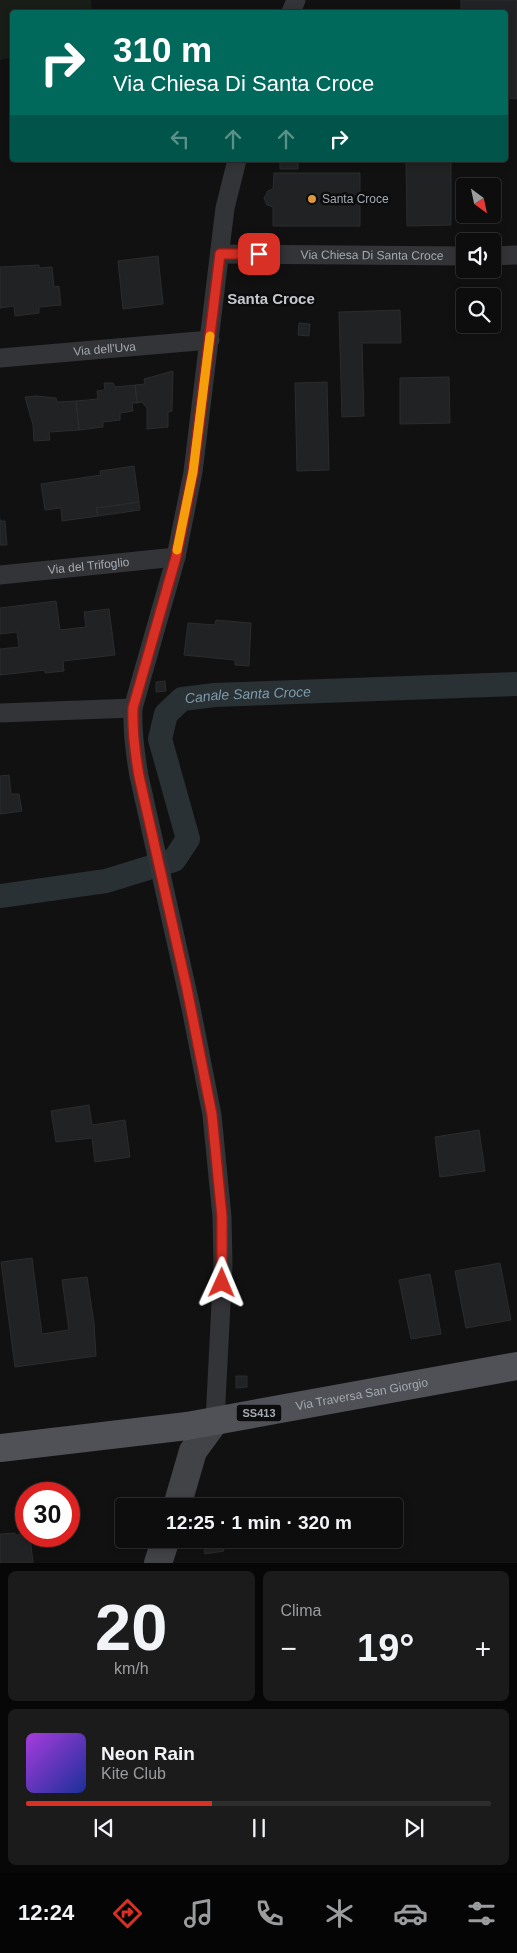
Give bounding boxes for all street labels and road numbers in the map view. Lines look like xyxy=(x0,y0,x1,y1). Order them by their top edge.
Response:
street label: Via Chiesa Di Santa Croce xyxy=(301,248,444,263)
street label: Via dell'Uva xyxy=(73,339,137,359)
street label: Via del Trifoglio xyxy=(47,555,130,577)
street label: Via Traversa San Giorgio xyxy=(295,1375,429,1413)
road number: SS413 xyxy=(236,1405,282,1422)

